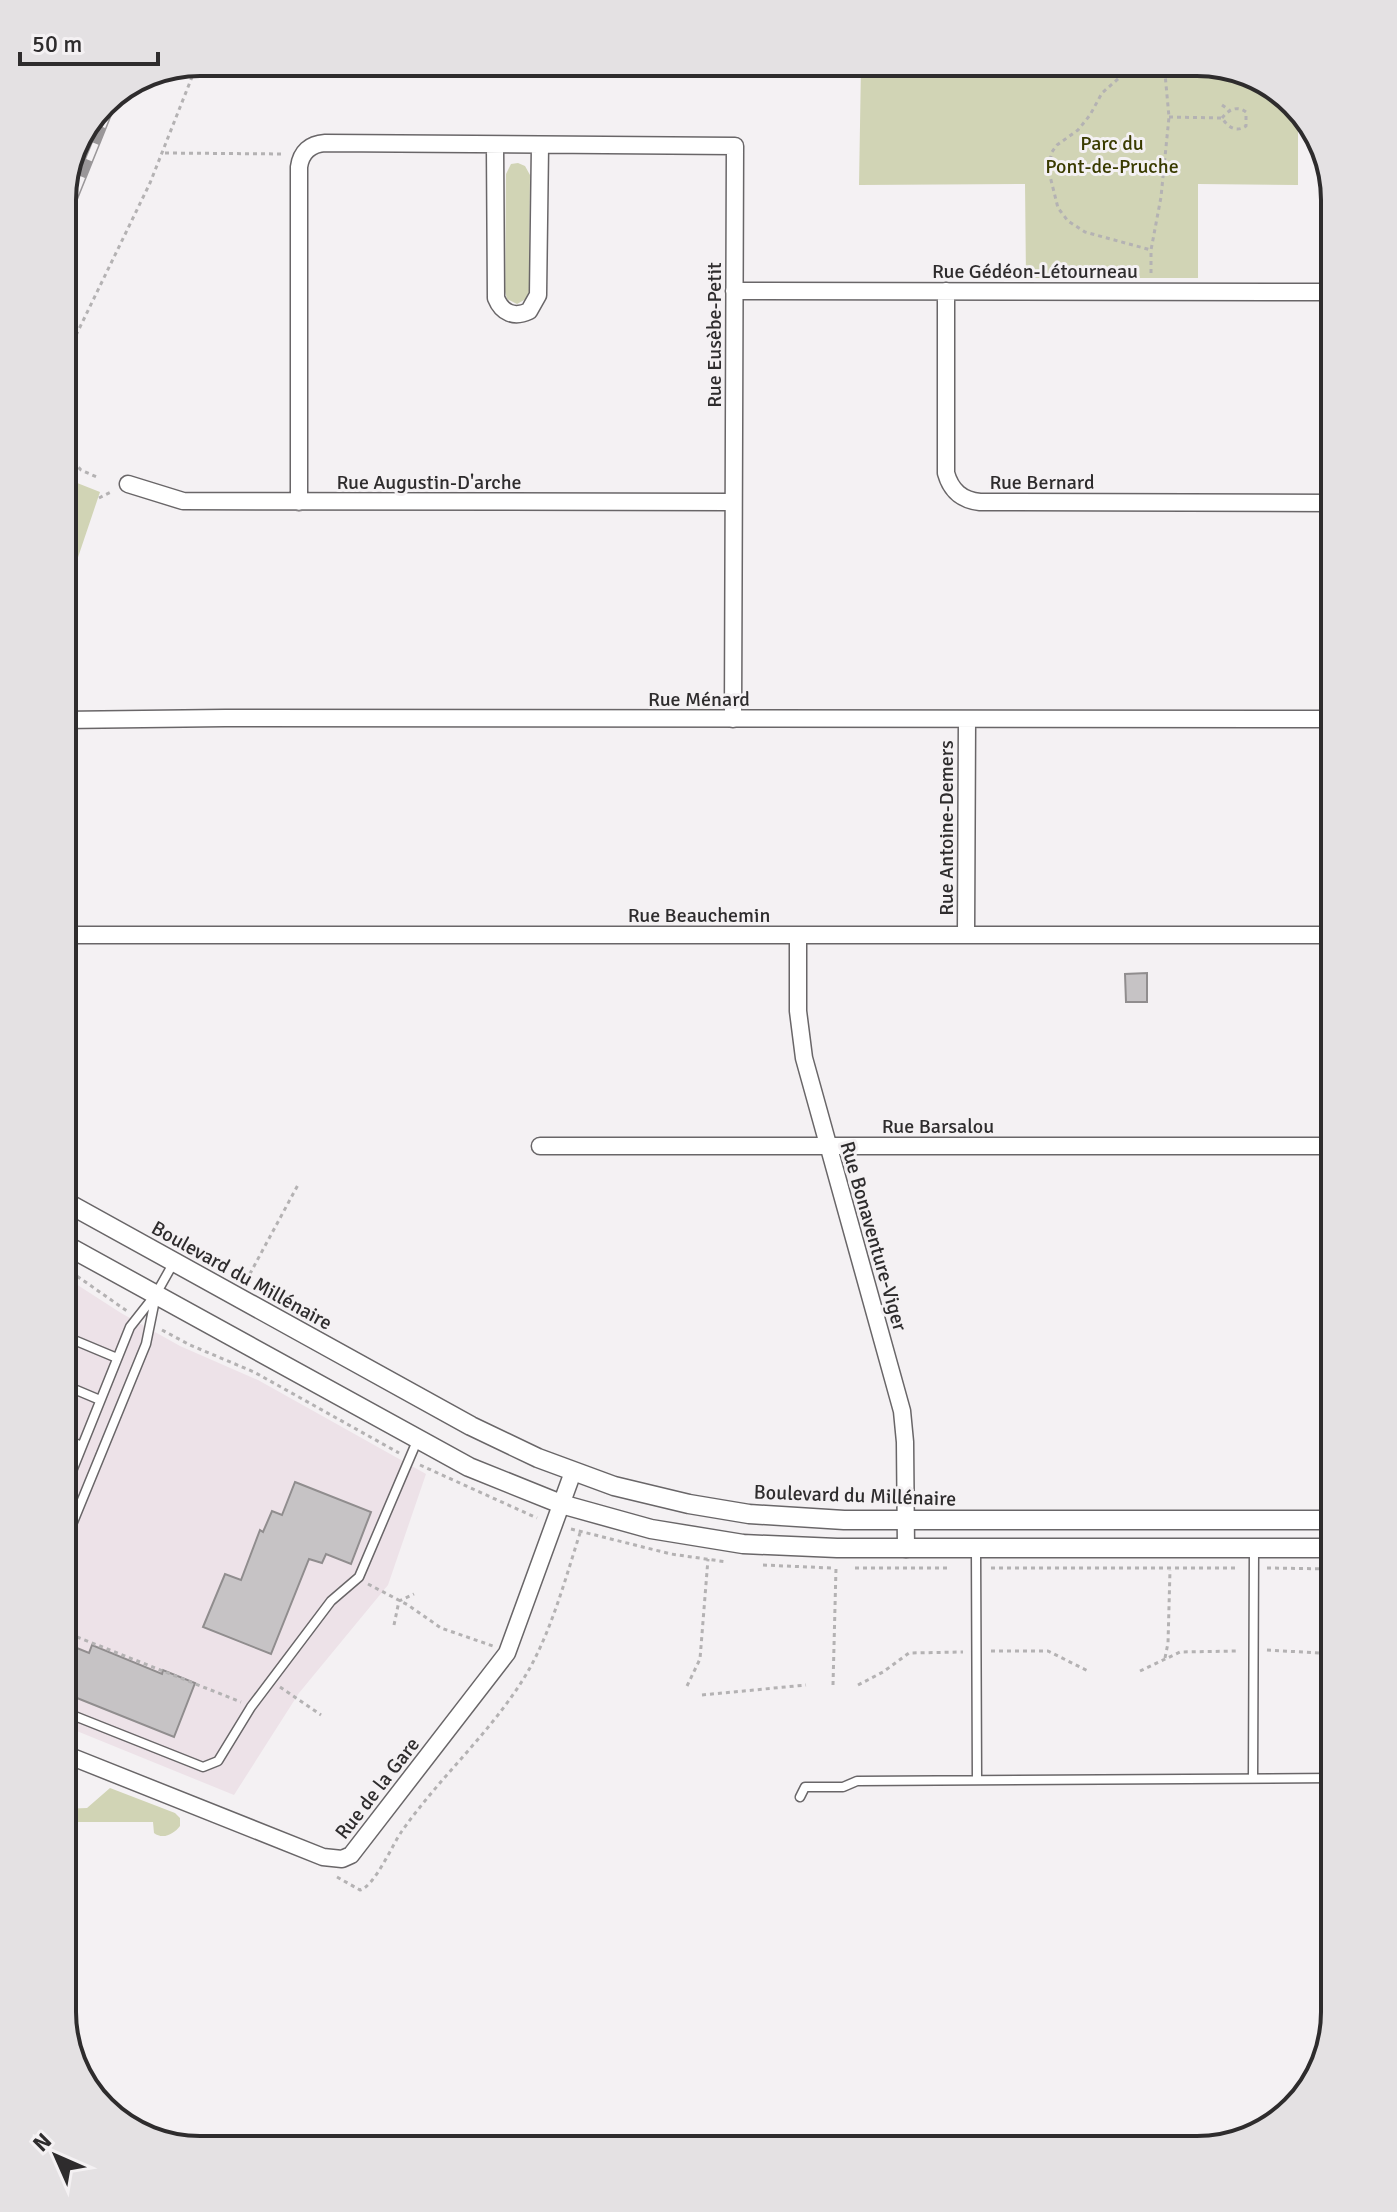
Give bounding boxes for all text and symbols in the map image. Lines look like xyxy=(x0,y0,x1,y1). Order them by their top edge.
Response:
scale bar xyxy=(20,16,158,66)
text: 50 m xyxy=(32,29,82,59)
park label: Parc du Pont-de-Pruche xyxy=(1045,131,1179,179)
street label: Rue Gédéon-Létourneau xyxy=(932,259,1138,284)
street label: Rue Eusèbe-Petit xyxy=(702,262,727,408)
street label: Rue Augustin-D'arche xyxy=(336,470,522,495)
street label: Rue Bernard xyxy=(989,470,1095,495)
street label: Rue Ménard xyxy=(648,687,750,712)
street label: Rue Antoine-Demers xyxy=(934,740,959,916)
street label: Rue Beauchemin xyxy=(628,903,770,928)
street label: Rue Barsalou xyxy=(882,1114,994,1139)
street label: Rue Bonaventure-Viger xyxy=(834,1139,913,1334)
street label: Boulevard du Millénaire xyxy=(147,1215,336,1335)
street label: Boulevard du Millénaire xyxy=(753,1479,957,1512)
street label: Rue de la Gare xyxy=(330,1732,425,1844)
north arrow xyxy=(16,2116,96,2196)
text: N xyxy=(27,2127,57,2157)

